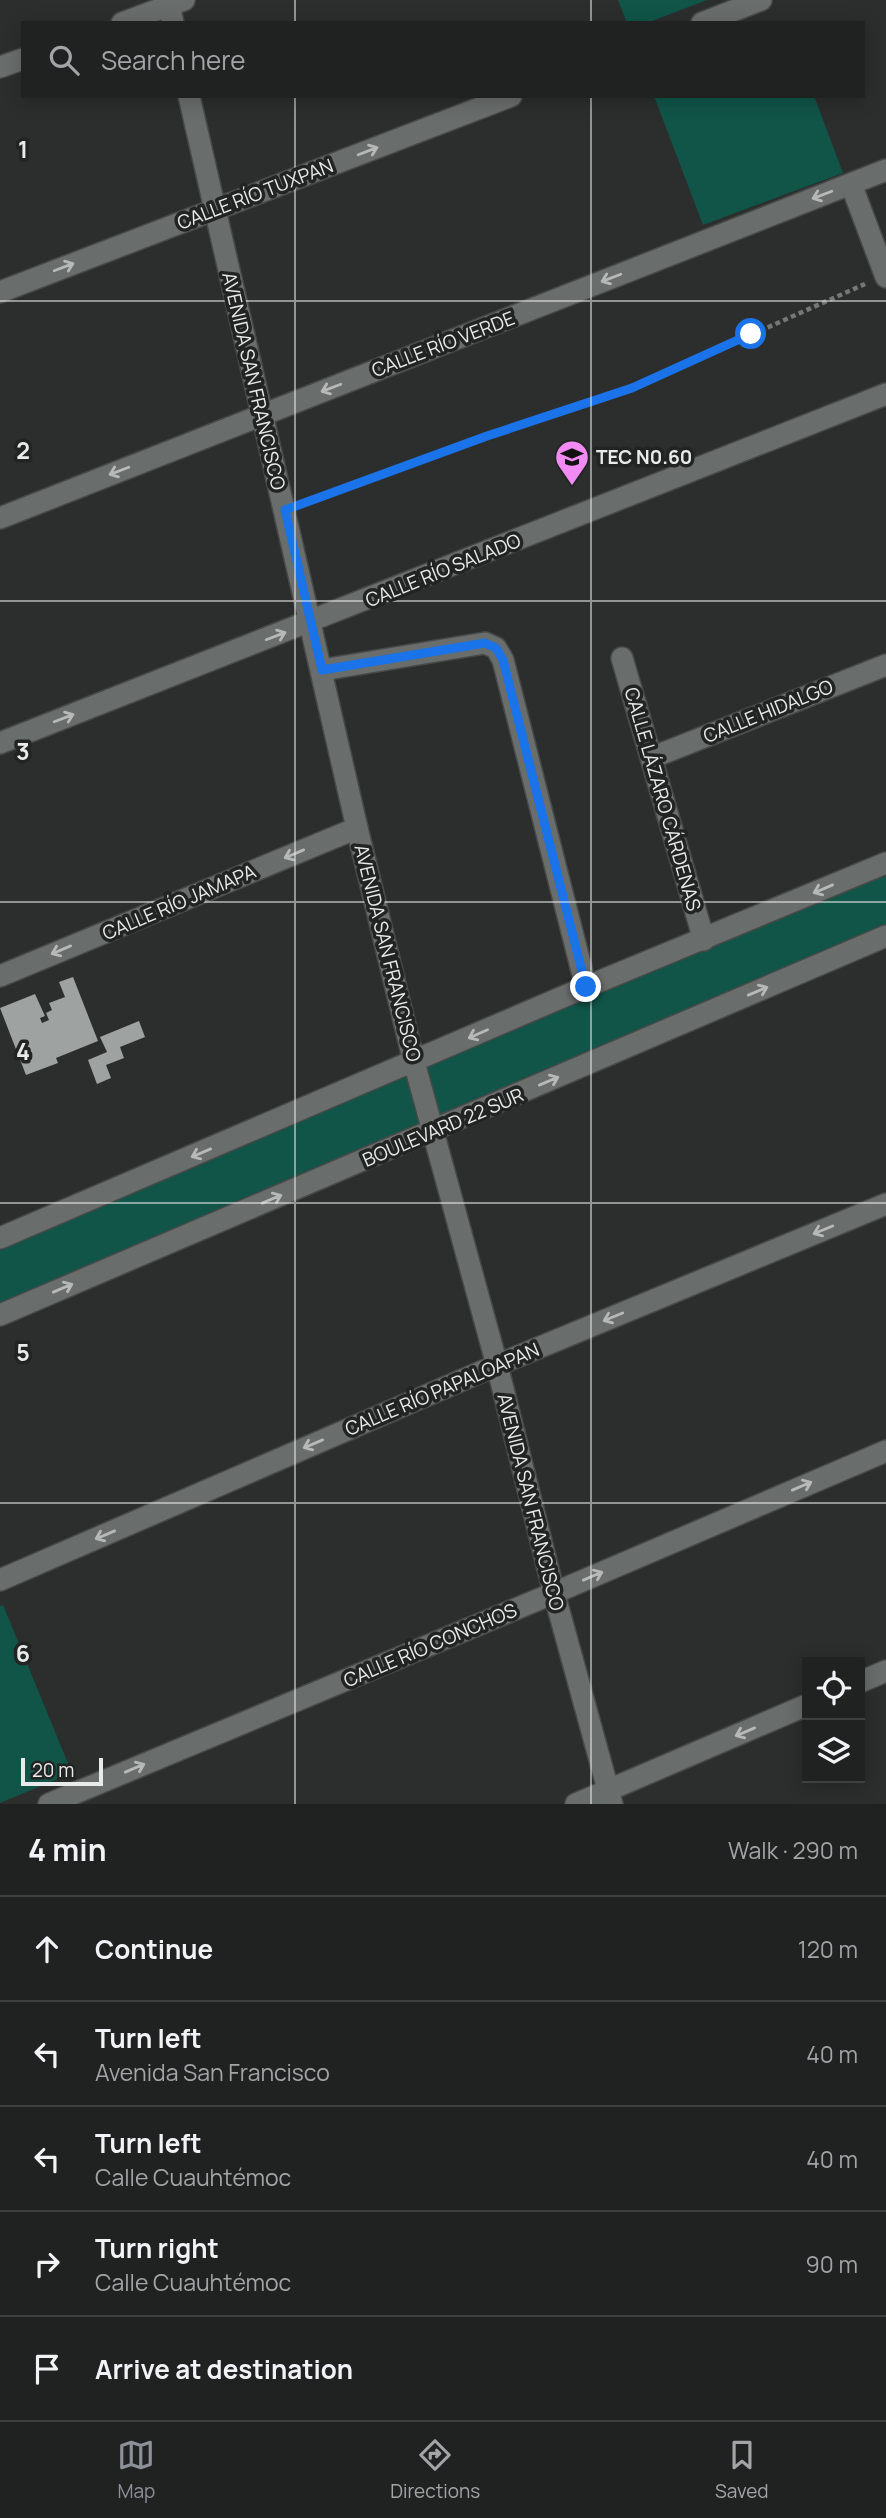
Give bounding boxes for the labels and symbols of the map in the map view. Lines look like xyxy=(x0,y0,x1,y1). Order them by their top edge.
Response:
text: 1 xyxy=(18,133,28,165)
one-way arrow xyxy=(356,144,378,157)
street label: CALLE RÍO TUXPAN xyxy=(173,152,337,236)
one-way arrow xyxy=(812,190,834,203)
one-way arrow xyxy=(52,260,74,273)
street label: AVENIDA SAN FRANCISCO xyxy=(216,269,292,493)
one-way arrow xyxy=(600,273,622,286)
street label: CALLE RÍO VERDE xyxy=(368,305,518,383)
route start xyxy=(735,318,766,349)
one-way arrow xyxy=(320,383,342,396)
text: 2 xyxy=(16,434,30,466)
school or university icon: TEC N0.60 xyxy=(553,438,591,487)
place label: TEC N0.60 xyxy=(596,444,692,470)
one-way arrow xyxy=(108,466,130,479)
street label: CALLE RÍO SALADO xyxy=(362,527,525,613)
one-way arrow xyxy=(264,629,286,641)
street label: CALLE HIDALGO xyxy=(699,673,837,749)
street label: CALLE LÁZARO CÁRDENAS xyxy=(619,684,707,914)
one-way arrow xyxy=(52,711,74,724)
text: 3 xyxy=(16,735,30,767)
street label: AVENIDA SAN FRANCISCO xyxy=(348,842,428,1065)
one-way arrow xyxy=(284,848,305,861)
street label: CALLE RÍO JAMAPA xyxy=(98,858,260,946)
one-way arrow xyxy=(813,884,834,897)
one-way arrow xyxy=(51,945,73,958)
route end xyxy=(570,971,601,1002)
one-way arrow xyxy=(747,984,768,997)
one-way arrow xyxy=(467,1028,489,1041)
text: 4 xyxy=(16,1035,30,1067)
one-way arrow xyxy=(538,1074,559,1087)
street label: BOULEVARD 22 SUR xyxy=(359,1081,527,1173)
one-way arrow xyxy=(191,1147,212,1160)
one-way arrow xyxy=(261,1192,283,1205)
one-way arrow xyxy=(813,1224,834,1237)
one-way arrow xyxy=(52,1281,73,1294)
one-way arrow xyxy=(602,1311,624,1324)
text: 5 xyxy=(16,1336,30,1368)
street label: CALLE RÍO PAPALOAPAN xyxy=(341,1336,543,1442)
street label: AVENIDA SAN FRANCISCO xyxy=(491,1391,571,1614)
one-way arrow xyxy=(303,1439,324,1452)
one-way arrow xyxy=(791,1479,813,1492)
one-way arrow xyxy=(94,1529,116,1542)
one-way arrow xyxy=(582,1569,604,1582)
street label: CALLE RÍO CONCHOS xyxy=(339,1597,521,1693)
text: 6 xyxy=(16,1637,30,1669)
one-way arrow xyxy=(734,1726,756,1739)
scale bar xyxy=(21,1755,103,1787)
one-way arrow xyxy=(124,1761,145,1774)

